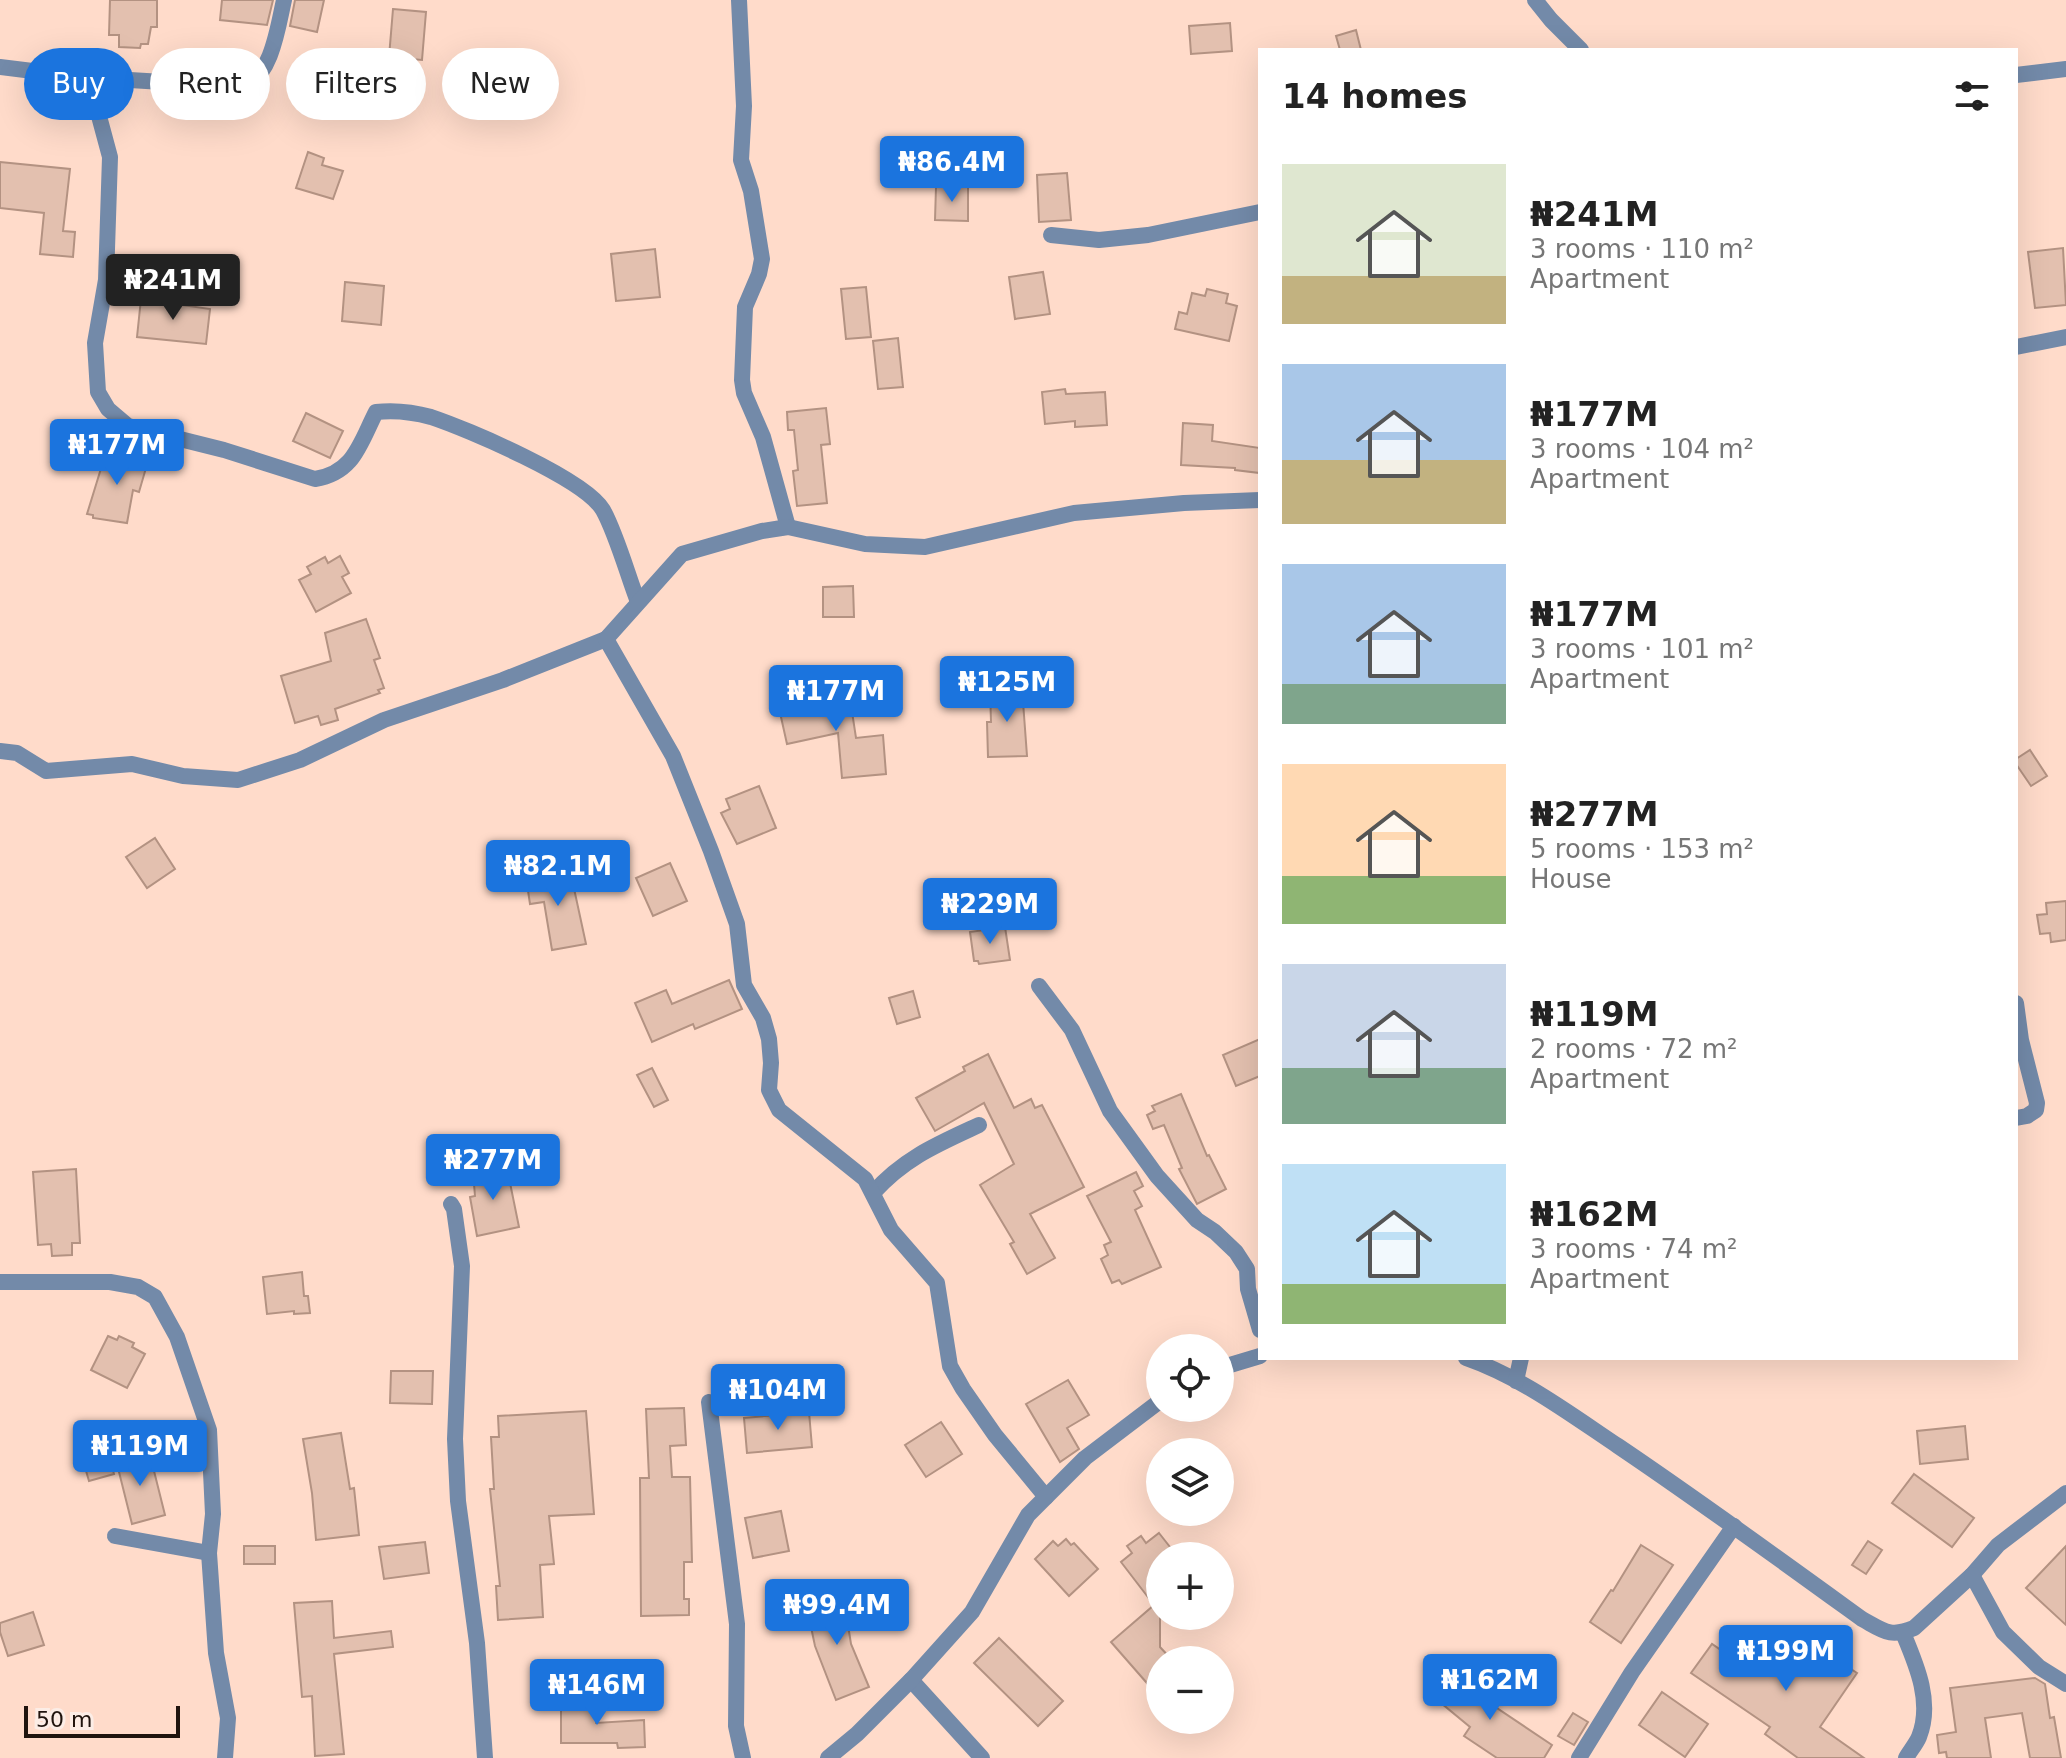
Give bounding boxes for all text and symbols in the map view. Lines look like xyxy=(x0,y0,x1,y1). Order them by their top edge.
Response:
chip: Buy xyxy=(24,48,134,120)
chip: Rent xyxy=(150,48,270,120)
chip: Filters xyxy=(286,48,426,120)
chip: New xyxy=(442,48,559,120)
icon: filters xyxy=(1950,74,1994,118)
text: 14 homes xyxy=(1282,76,1467,116)
pin: ₦86.4M xyxy=(887,136,1017,204)
text: ₦86.4M xyxy=(898,147,1006,177)
text: ₦241M xyxy=(1530,194,1658,234)
icon: home xyxy=(1346,196,1442,292)
text: 3 rooms · 110 m² xyxy=(1530,234,1754,264)
pin: ₦241M xyxy=(117,254,229,322)
text: Apartment xyxy=(1530,264,1669,294)
text: ₦241M xyxy=(124,265,222,295)
text: ₦177M xyxy=(1530,394,1658,434)
icon: home xyxy=(1346,396,1442,492)
pin: ₦177M xyxy=(61,419,173,487)
text: ₦177M xyxy=(68,430,166,460)
text: 3 rooms · 104 m² xyxy=(1530,434,1754,464)
text: Apartment xyxy=(1530,464,1669,494)
text: ₦177M xyxy=(1530,594,1658,634)
icon: home xyxy=(1346,596,1442,692)
text: 3 rooms · 101 m² xyxy=(1530,634,1754,664)
pin: ₦125M xyxy=(951,656,1063,724)
text: Apartment xyxy=(1530,664,1669,694)
pin: ₦177M xyxy=(780,665,892,733)
text: ₦125M xyxy=(958,667,1056,697)
text: ₦177M xyxy=(787,676,885,706)
text: ₦277M xyxy=(1530,794,1658,834)
icon: home xyxy=(1346,796,1442,892)
text: 5 rooms · 153 m² xyxy=(1530,834,1754,864)
pin: ₦82.1M xyxy=(493,840,623,908)
text: ₦82.1M xyxy=(504,851,612,881)
text: House xyxy=(1530,864,1611,894)
pin: ₦229M xyxy=(934,878,1046,946)
text: ₦229M xyxy=(941,889,1039,919)
text: ₦119M xyxy=(1530,994,1658,1034)
icon: home xyxy=(1346,996,1442,1092)
text: 2 rooms · 72 m² xyxy=(1530,1034,1738,1064)
text: Apartment xyxy=(1530,1064,1669,1094)
pin: ₦277M xyxy=(437,1134,549,1202)
text: ₦277M xyxy=(444,1145,542,1175)
text: ₦162M xyxy=(1530,1194,1658,1234)
icon: home xyxy=(1346,1196,1442,1292)
text: 3 rooms · 74 m² xyxy=(1530,1234,1738,1264)
text: Apartment xyxy=(1530,1264,1669,1294)
map controls xyxy=(1146,1334,1234,1734)
button: locate xyxy=(1146,1334,1234,1422)
pin: ₦104M xyxy=(722,1364,834,1432)
text: ₦104M xyxy=(729,1375,827,1405)
pin: ₦119M xyxy=(84,1420,196,1488)
text: ₦119M xyxy=(91,1431,189,1461)
button: layers xyxy=(1146,1438,1234,1526)
button: + xyxy=(1146,1542,1234,1630)
pin: ₦99.4M xyxy=(772,1579,902,1647)
text: ₦99.4M xyxy=(783,1590,891,1620)
pin: ₦199M xyxy=(1730,1625,1842,1693)
text: ₦199M xyxy=(1737,1636,1835,1666)
button: − xyxy=(1146,1646,1234,1734)
pin: ₦162M xyxy=(1434,1654,1546,1722)
pin: ₦146M xyxy=(541,1659,653,1727)
text: ₦162M xyxy=(1441,1665,1539,1695)
text: ₦146M xyxy=(548,1670,646,1700)
scale bar xyxy=(24,1702,180,1738)
text: 50 m xyxy=(36,1707,92,1732)

